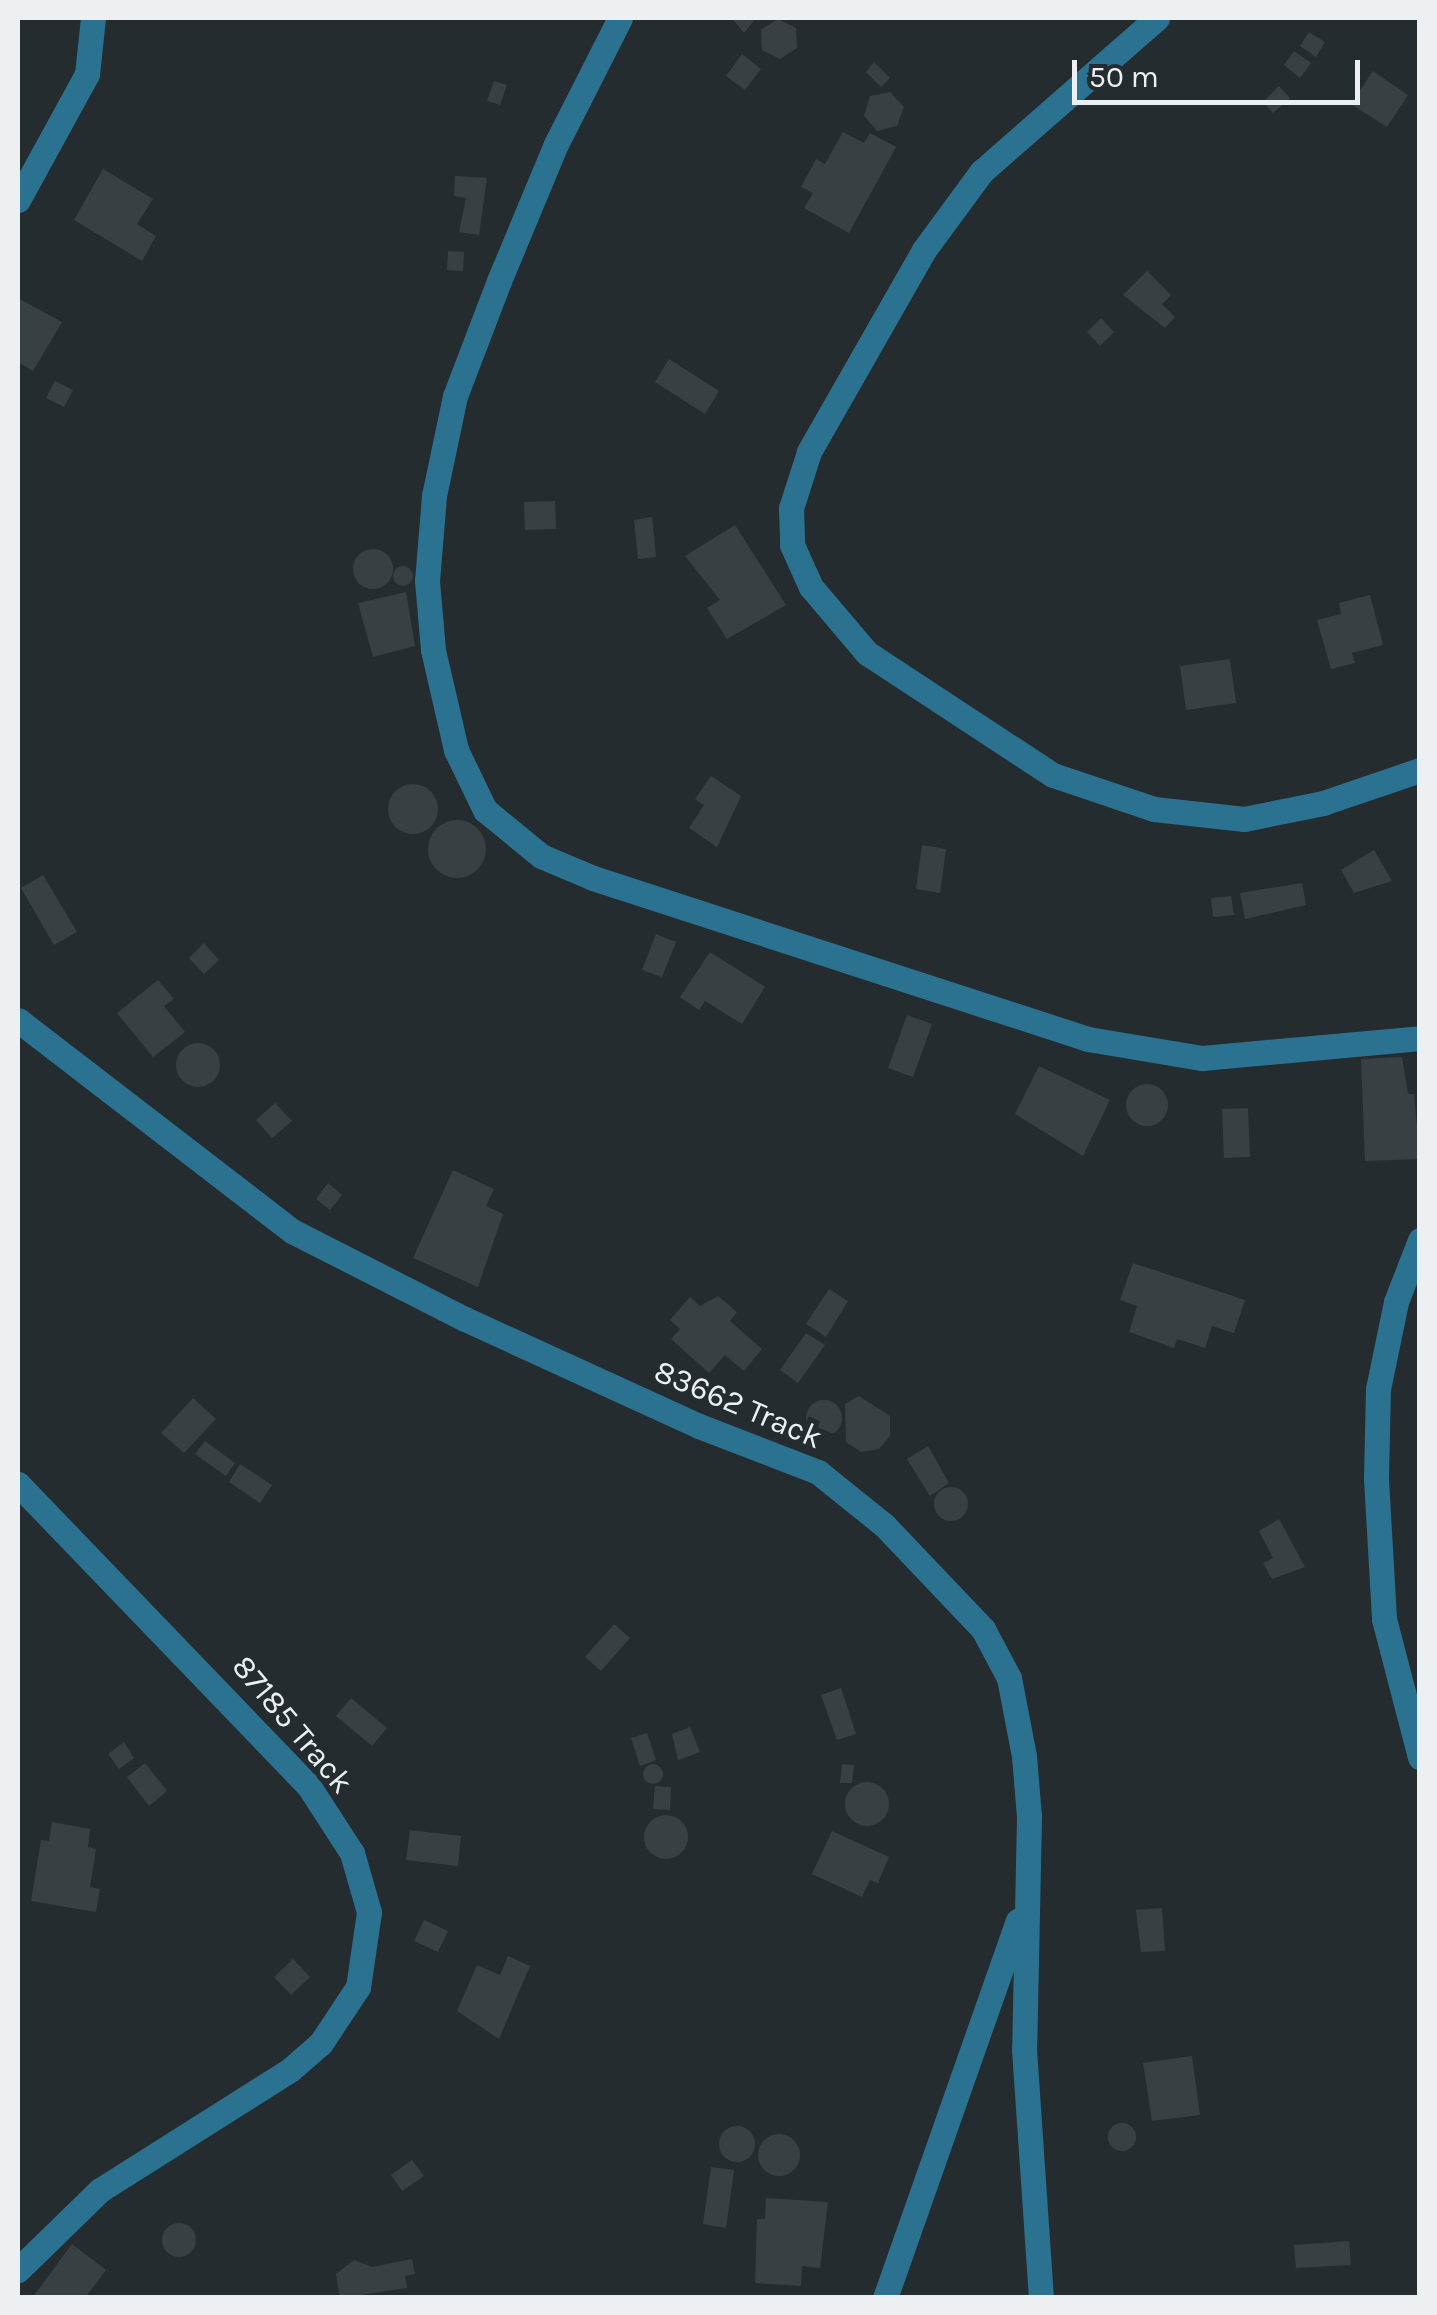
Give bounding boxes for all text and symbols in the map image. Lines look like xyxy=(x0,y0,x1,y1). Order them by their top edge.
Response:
scale bar xyxy=(1077,40,1364,102)
text: 50 m xyxy=(1089,59,1159,95)
street label: 83662 Track xyxy=(648,1352,828,1458)
street label: 87185 Track xyxy=(223,1648,361,1802)

